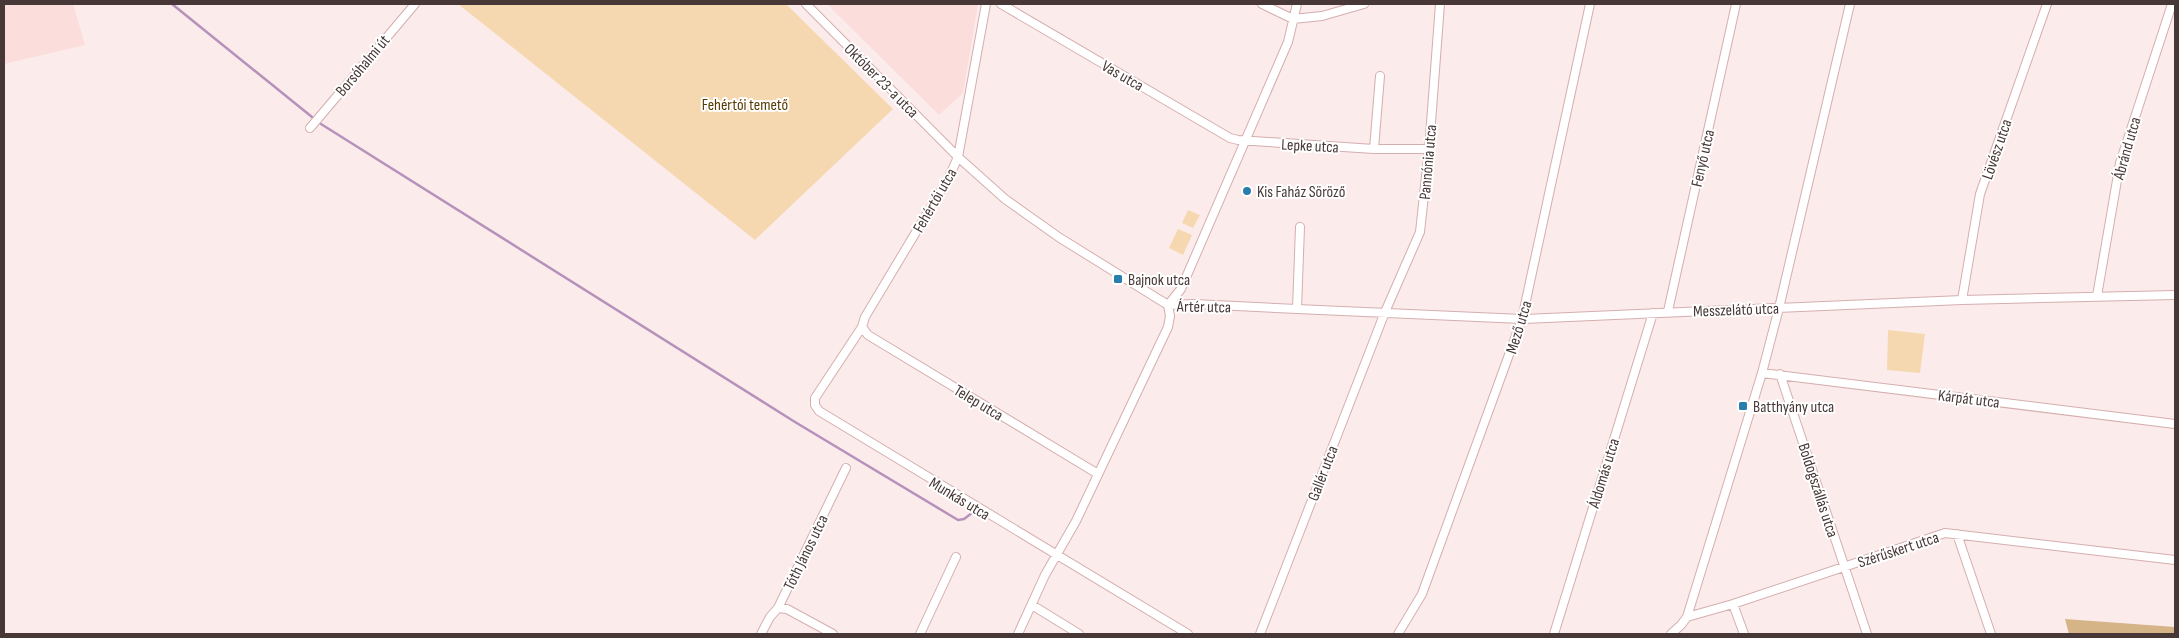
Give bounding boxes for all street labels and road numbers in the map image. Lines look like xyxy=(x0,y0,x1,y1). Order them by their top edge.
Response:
street label: Borsóhalmi út xyxy=(332,31,394,100)
street label: Október 23-a utca xyxy=(840,40,922,122)
street label: Vas utca xyxy=(1098,57,1146,96)
street label: Ábránd utca xyxy=(2109,115,2145,183)
street label: Lövész utca xyxy=(1978,117,2017,182)
street label: Pannónia utca xyxy=(1416,124,1441,201)
street label: Fenyő utca xyxy=(1688,128,1719,189)
street label: Lepke utca xyxy=(1281,136,1339,157)
street label: Fehértói utca xyxy=(909,165,961,236)
street label: Ártér utca xyxy=(1176,298,1231,317)
street label: Mező utca xyxy=(1502,299,1536,356)
street label: Messzelátó utca xyxy=(1693,300,1779,321)
street label: Telep utca xyxy=(950,381,1006,425)
street label: Kárpát utca xyxy=(1937,386,2001,413)
street label: Áldomás utca xyxy=(1585,436,1624,512)
street label: Boldogszállás utca xyxy=(1793,441,1842,540)
street label: Gallér utca xyxy=(1304,443,1343,504)
street label: Munkás utca xyxy=(925,474,993,525)
street label: Tóth János utca xyxy=(780,512,833,593)
street label: Szérűskert utca xyxy=(1856,528,1941,572)

